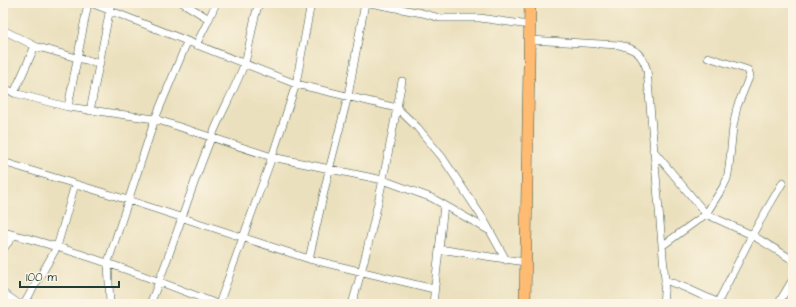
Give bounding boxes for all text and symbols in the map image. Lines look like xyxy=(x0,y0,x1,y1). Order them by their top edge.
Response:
scale bar xyxy=(20,263,119,289)
text: 100 m xyxy=(26,269,57,286)

